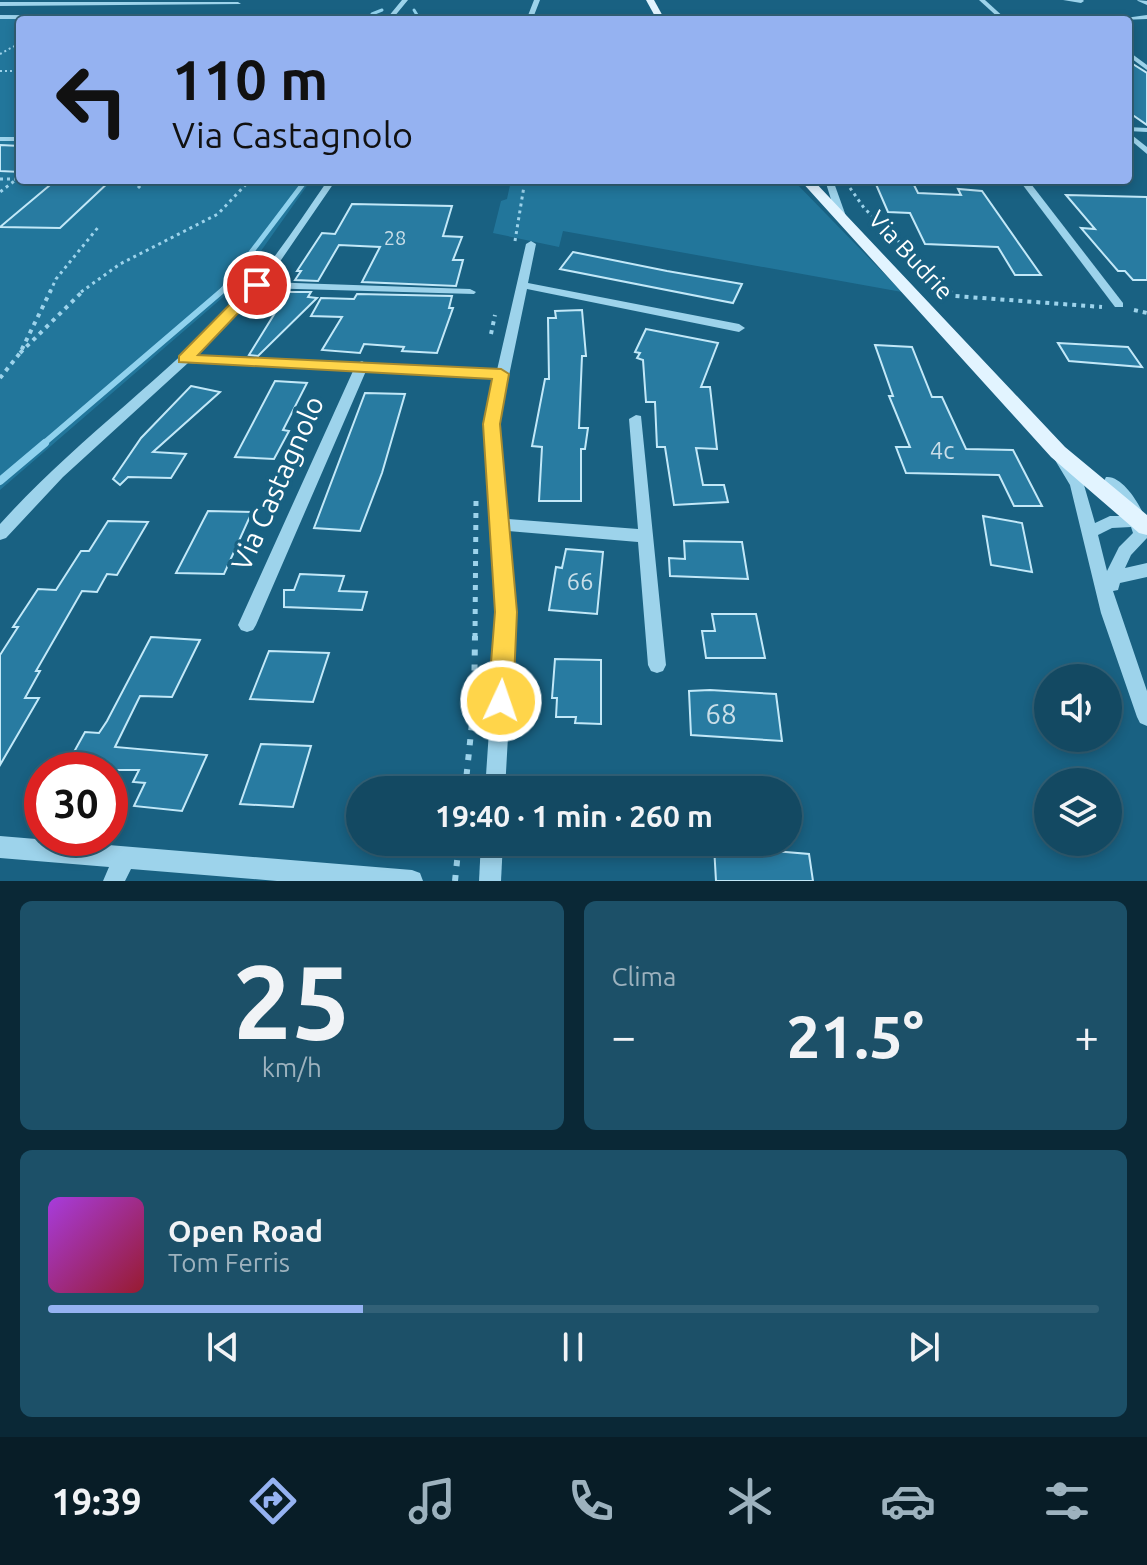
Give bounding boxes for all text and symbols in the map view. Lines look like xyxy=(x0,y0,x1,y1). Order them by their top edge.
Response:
icon: left xyxy=(40,48,144,152)
text: 110 m xyxy=(172,48,328,111)
text: Via Castagnolo xyxy=(172,114,413,155)
street label: Via Budrie xyxy=(863,205,959,305)
house number: 28 xyxy=(384,226,406,249)
pin xyxy=(223,251,291,319)
icon: arrive xyxy=(235,263,279,307)
street label: Via Castagnolo xyxy=(225,391,329,575)
house number: 4c xyxy=(930,437,954,464)
house number: 66 xyxy=(566,568,594,595)
position arrow xyxy=(459,659,543,743)
map controls xyxy=(1034,664,1122,856)
button: sound xyxy=(1034,664,1122,752)
house number: 68 xyxy=(705,698,737,729)
speed limit sign: 30 xyxy=(24,752,128,856)
button: layers xyxy=(1034,768,1122,856)
text: 19:40 · 1 min · 260 m xyxy=(435,799,713,833)
text: 25 xyxy=(233,942,350,1059)
text: Clima xyxy=(612,962,676,991)
text: 21.5° xyxy=(787,1002,924,1069)
text: − xyxy=(612,1011,636,1060)
text: + xyxy=(1074,1011,1099,1060)
text: km/h xyxy=(262,1053,322,1082)
text: Open Road xyxy=(168,1214,323,1248)
text: Tom Ferris xyxy=(168,1248,290,1277)
icon: previous xyxy=(201,1325,245,1369)
icon: pause xyxy=(551,1325,595,1369)
icon: next xyxy=(902,1325,946,1369)
icon: directions xyxy=(245,1473,301,1529)
icon: music xyxy=(404,1473,460,1529)
icon: phone xyxy=(563,1473,619,1529)
icon: climate xyxy=(722,1473,778,1529)
icon: car xyxy=(880,1473,936,1529)
icon: filters xyxy=(1039,1473,1095,1529)
text: 19:39 xyxy=(51,1481,142,1522)

